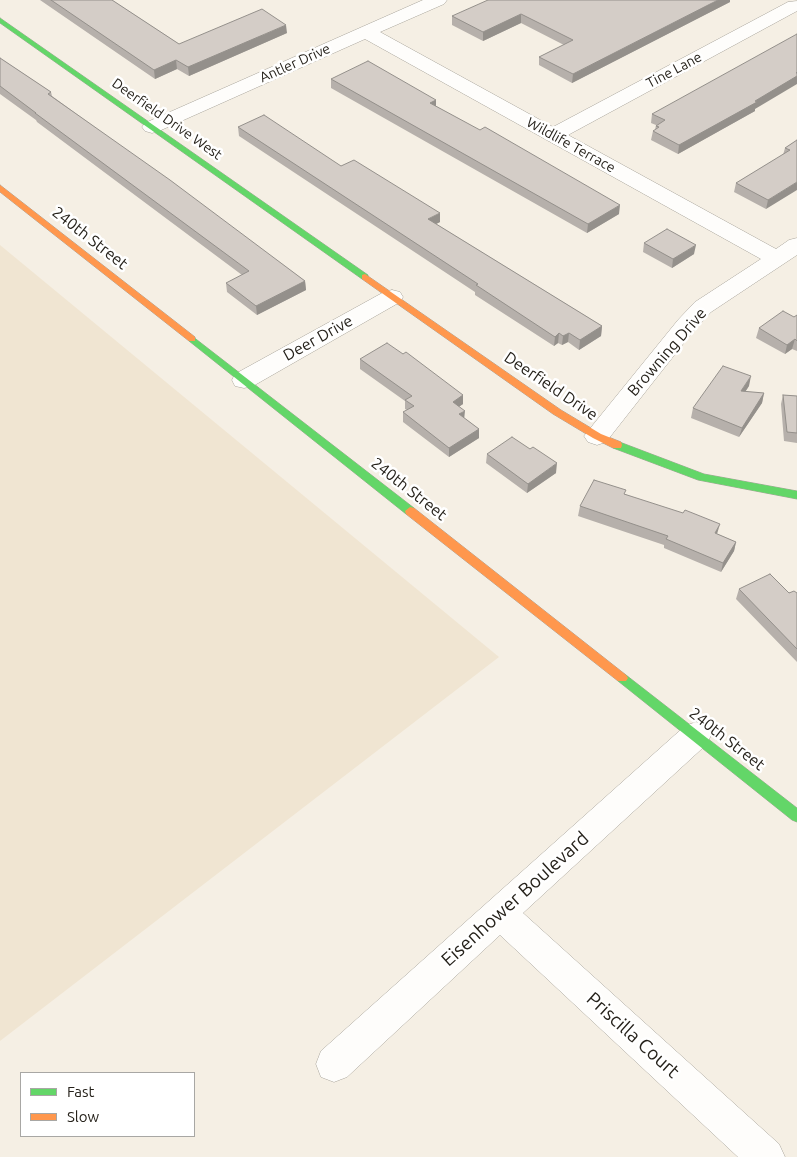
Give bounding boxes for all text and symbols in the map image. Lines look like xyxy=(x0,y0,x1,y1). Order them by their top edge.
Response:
street label: Antler Drive xyxy=(257,40,333,86)
street label: Tine Lane xyxy=(643,48,705,92)
street label: Deerfield Drive West xyxy=(109,75,225,163)
street label: Wildlife Terrace xyxy=(524,114,618,176)
street label: 240th Street xyxy=(48,202,132,274)
street label: Browning Drive xyxy=(623,304,711,400)
street label: Deer Drive xyxy=(280,311,356,365)
street label: Deerfield Drive xyxy=(500,348,602,424)
street label: 240th Street xyxy=(367,453,451,525)
street label: 240th Street xyxy=(685,703,769,775)
street label: Eisenhower Boulevard xyxy=(437,827,593,971)
street label: Priscilla Court xyxy=(582,987,684,1083)
legend xyxy=(20,1072,195,1137)
text: Fast xyxy=(67,1083,94,1100)
text: Slow xyxy=(67,1108,99,1125)

